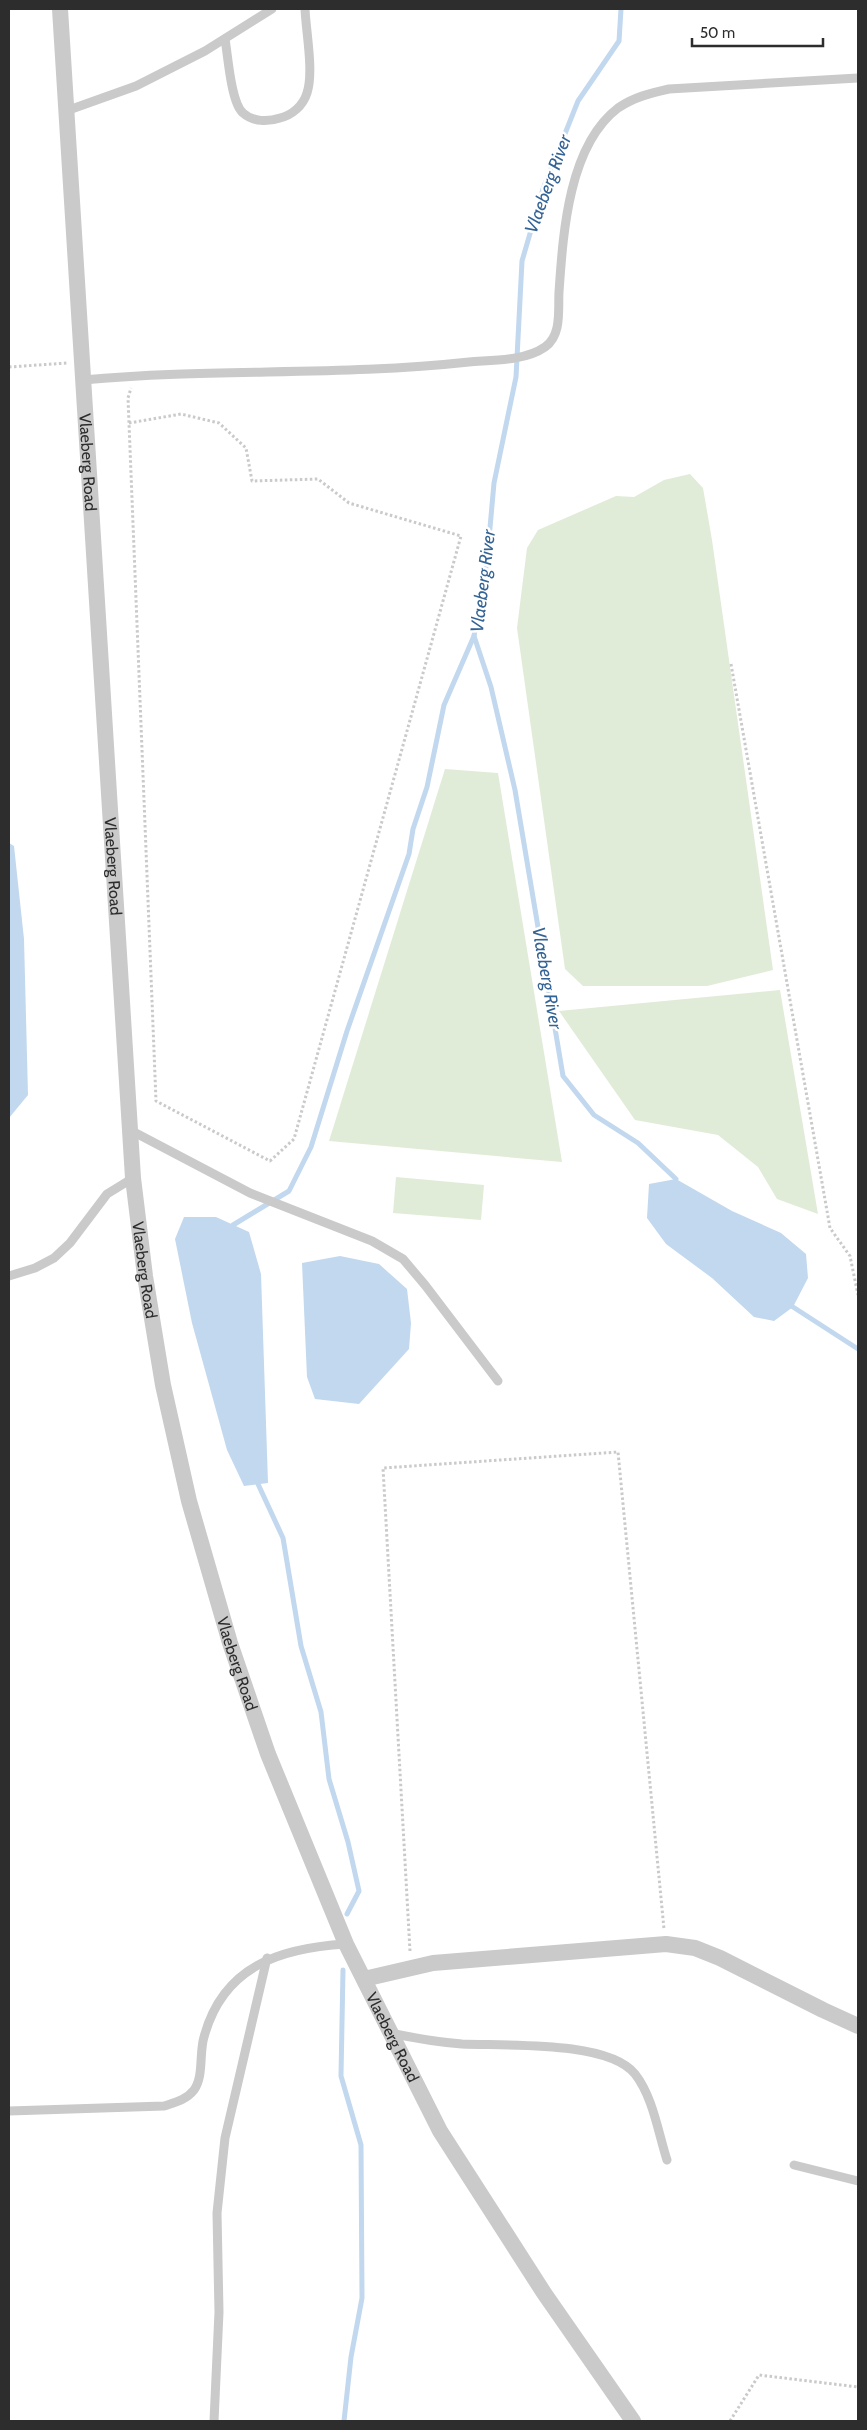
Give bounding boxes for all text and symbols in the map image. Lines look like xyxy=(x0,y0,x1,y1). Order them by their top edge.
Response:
scale bar xyxy=(692,15,823,47)
text: 50 m xyxy=(700,24,735,42)
water label: Vlaeberg River xyxy=(520,130,576,236)
street label: Vlaeberg Road xyxy=(76,413,101,512)
water label: Vlaeberg River xyxy=(466,527,500,634)
street label: Vlaeberg Road xyxy=(101,817,126,916)
water label: Vlaeberg River xyxy=(527,925,567,1032)
street label: Vlaeberg Road xyxy=(129,1220,161,1320)
street label: Vlaeberg Road xyxy=(213,1614,262,1713)
street label: Vlaeberg Road xyxy=(362,1989,423,2085)

